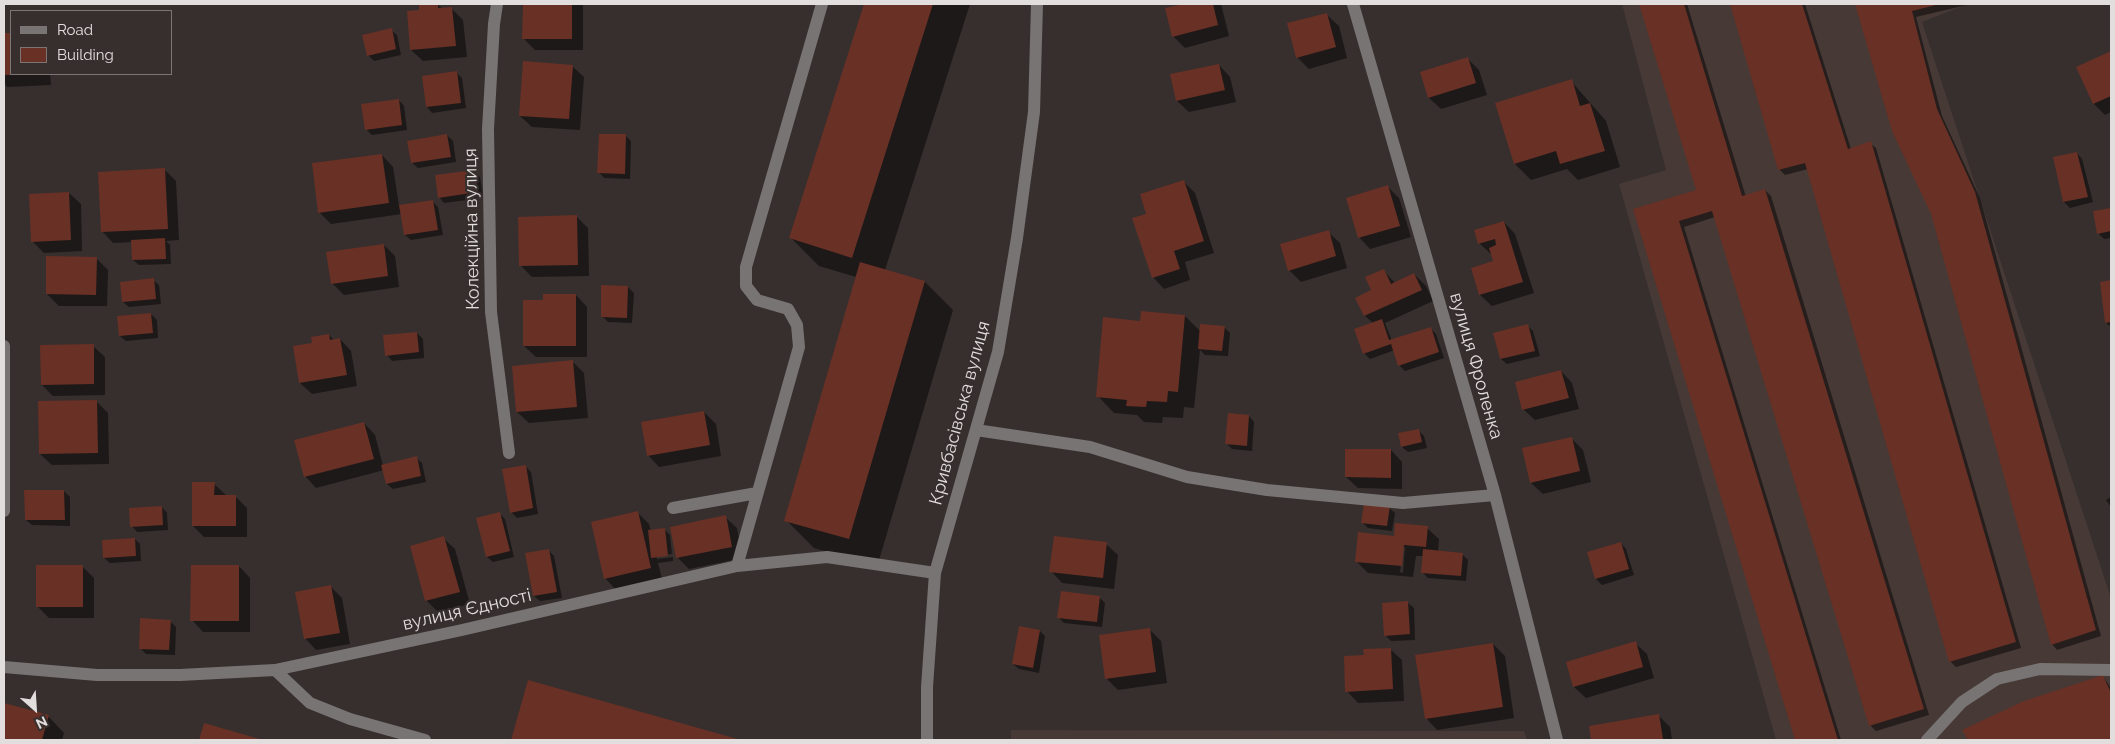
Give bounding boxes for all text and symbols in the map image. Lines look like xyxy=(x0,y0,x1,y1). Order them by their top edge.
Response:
legend xyxy=(10,10,172,75)
text: Road xyxy=(57,21,93,39)
text: Building xyxy=(57,46,114,64)
street label: Колекційна вулиця xyxy=(460,148,484,310)
street label: вулиця Фроленка xyxy=(1445,290,1507,442)
street label: Кривбасівська вулиця xyxy=(925,319,995,507)
street label: вулиця Єдності xyxy=(401,585,533,635)
north arrow xyxy=(10,684,60,734)
text: N xyxy=(33,713,50,732)

